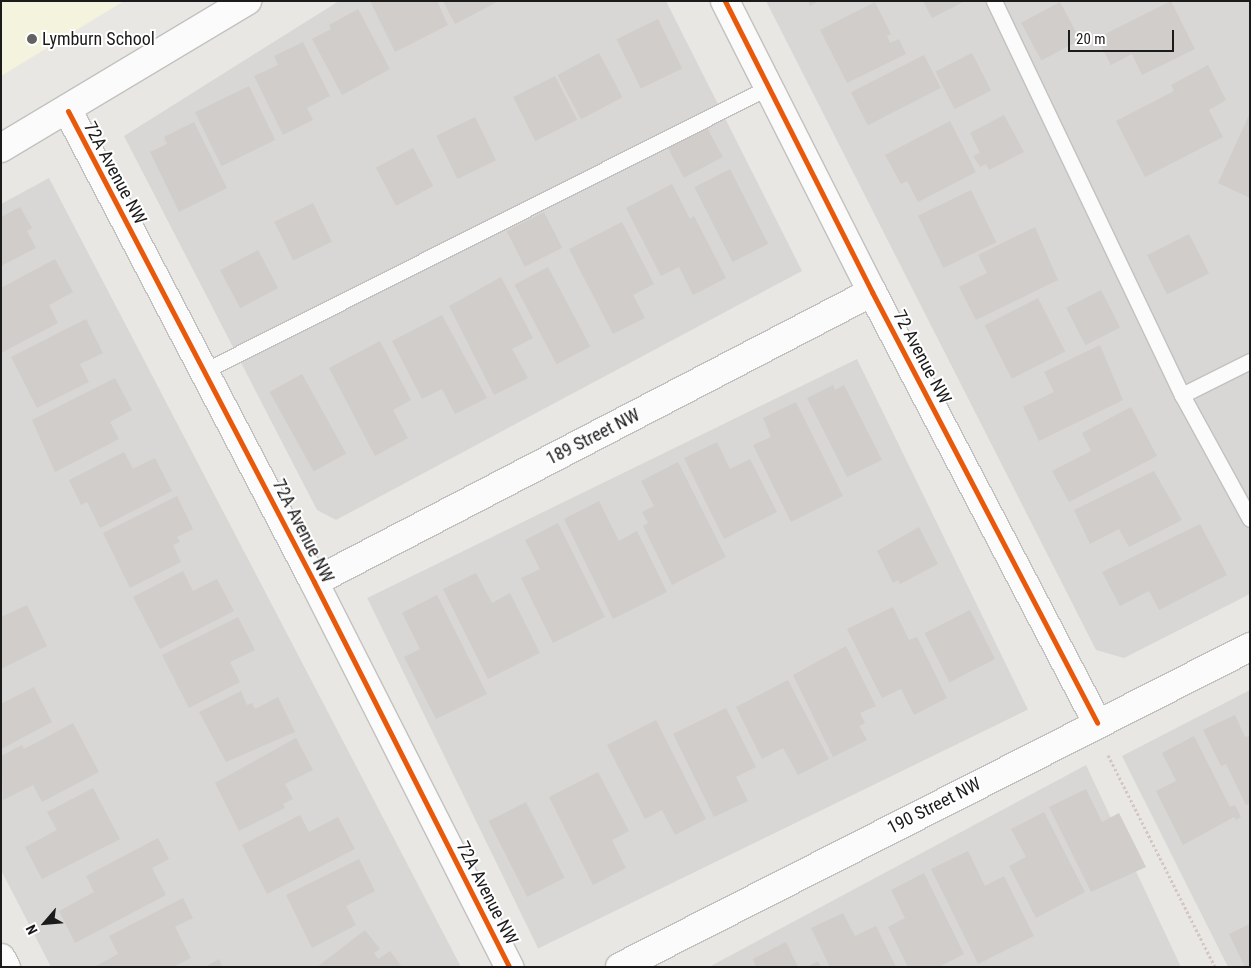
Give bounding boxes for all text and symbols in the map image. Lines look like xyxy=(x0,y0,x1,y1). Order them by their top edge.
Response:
scale bar xyxy=(1071,20,1177,52)
place label: Lymburn School xyxy=(42,28,155,50)
text: 20 m xyxy=(1076,30,1106,48)
marker: Lymburn School xyxy=(26,33,38,45)
street label: 72A Avenue NW xyxy=(79,118,151,228)
street label: 72 Avenue NW xyxy=(888,307,956,407)
street label: 189 Street NW xyxy=(543,404,643,470)
street label: 72A Avenue NW xyxy=(268,476,338,586)
street label: 190 Street NW xyxy=(884,773,984,839)
street label: 72A Avenue NW xyxy=(452,838,522,948)
north arrow xyxy=(20,898,70,948)
text: N xyxy=(23,922,41,937)

